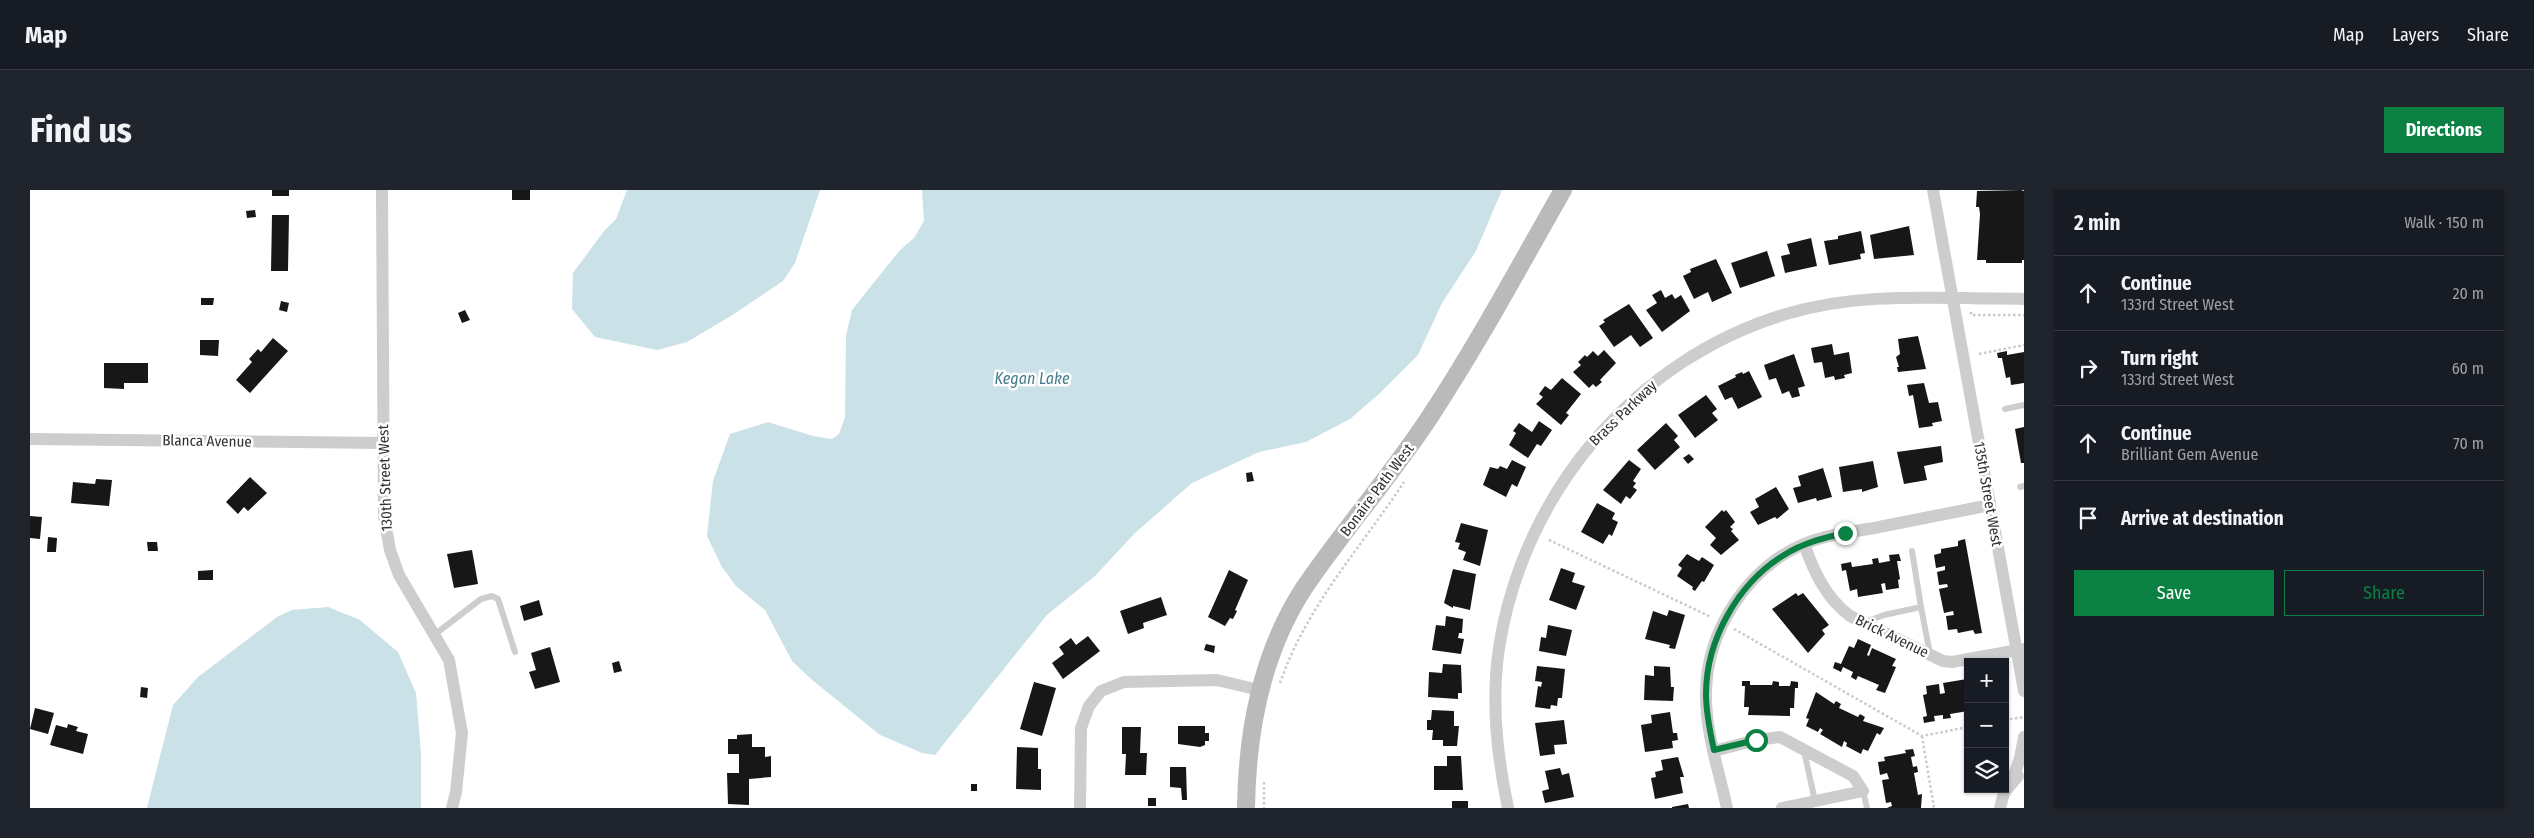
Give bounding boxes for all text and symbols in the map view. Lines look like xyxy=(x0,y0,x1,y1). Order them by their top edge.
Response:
text: Map xyxy=(25,21,67,49)
text: Map xyxy=(2333,24,2364,46)
text: Layers xyxy=(2392,24,2439,46)
text: Share xyxy=(2467,24,2509,46)
button: Directions xyxy=(2384,107,2504,153)
text: Find us xyxy=(30,109,132,151)
text: 2 min xyxy=(2074,210,2121,236)
text: Walk · 150 m xyxy=(2404,213,2484,232)
text: Continue xyxy=(2121,272,2192,295)
icon: ahead xyxy=(2074,279,2102,307)
text: 20 m xyxy=(2453,284,2484,303)
text: 133rd Street West xyxy=(2121,295,2234,314)
text: Turn right xyxy=(2121,347,2198,370)
icon: right xyxy=(2074,354,2102,382)
text: 60 m xyxy=(2452,359,2484,378)
water label: Kegan Lake xyxy=(995,369,1070,388)
text: 133rd Street West xyxy=(2121,370,2234,389)
street label: Brass Parkway xyxy=(1586,376,1661,450)
text: Continue xyxy=(2121,422,2192,445)
street label: 130th Street West xyxy=(374,424,396,532)
icon: ahead xyxy=(2074,429,2102,457)
street label: Blanca Avenue xyxy=(162,431,252,451)
text: 70 m xyxy=(2453,434,2484,453)
street label: Bonaire Path West xyxy=(1336,440,1418,540)
street label: 135th Street West xyxy=(1970,440,2006,548)
text: Brilliant Gem Avenue xyxy=(2121,445,2258,464)
icon: arrive xyxy=(2074,504,2102,532)
text: Arrive at destination xyxy=(2121,507,2284,530)
route end xyxy=(1834,522,1857,545)
button: Save xyxy=(2074,570,2274,616)
button: Share xyxy=(2284,570,2484,616)
street label: Brick Avenue xyxy=(1852,611,1932,661)
map controls xyxy=(1964,658,2009,793)
button: + xyxy=(1964,658,2009,703)
button: − xyxy=(1964,703,2009,748)
route start xyxy=(1745,729,1768,752)
button: layers xyxy=(1964,748,2009,793)

